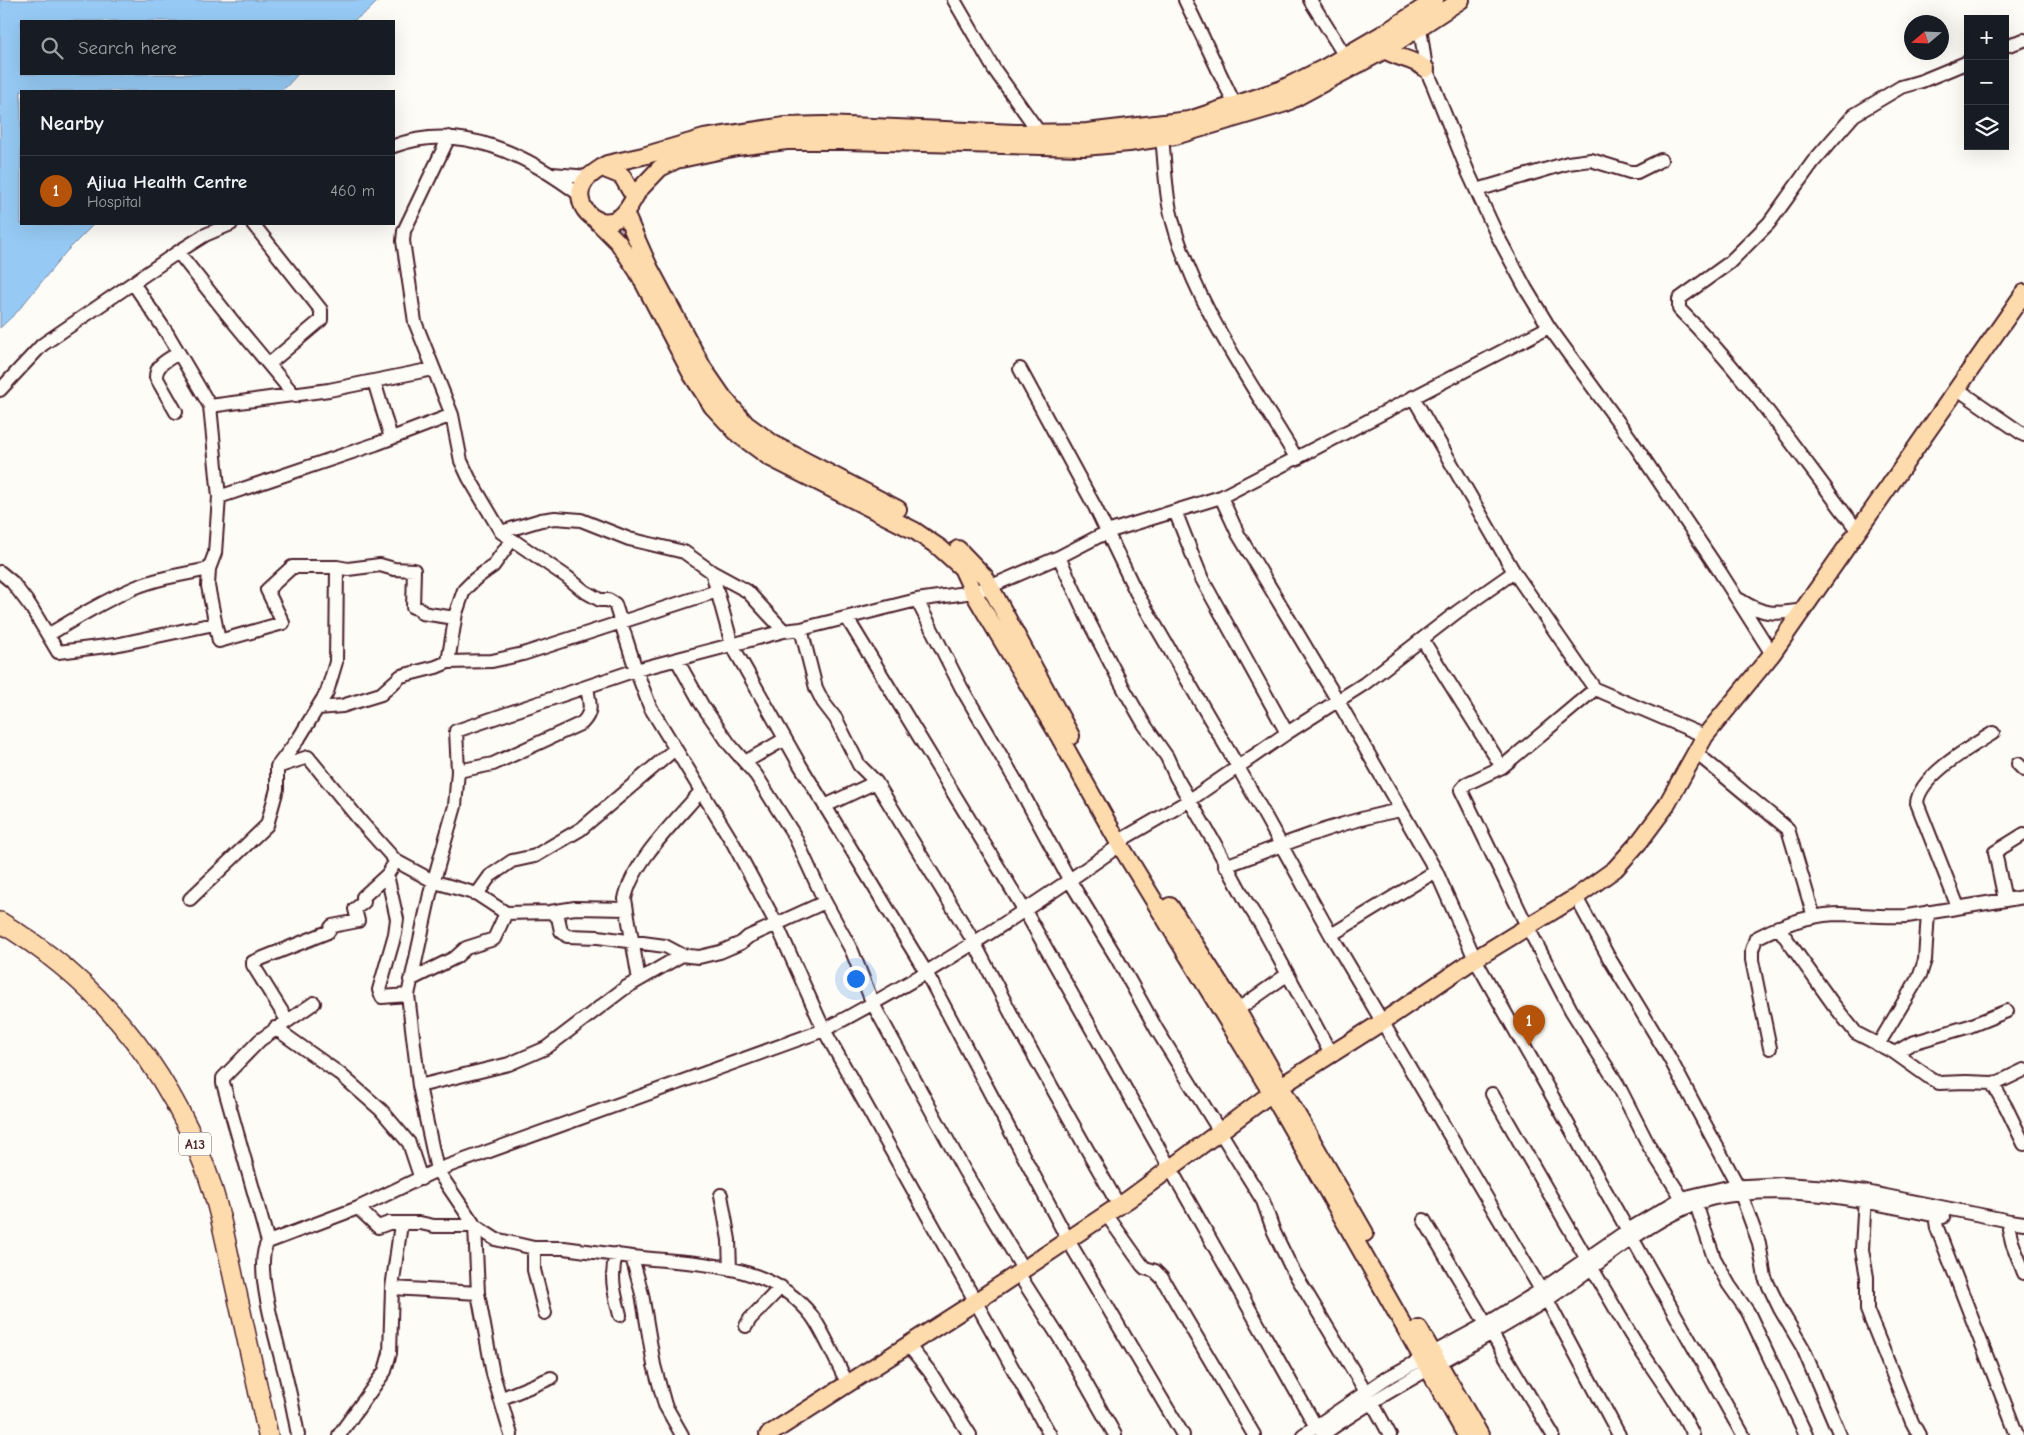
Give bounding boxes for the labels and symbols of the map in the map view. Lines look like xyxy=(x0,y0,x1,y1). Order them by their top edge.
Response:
north arrow xyxy=(1904,15,1949,60)
your location xyxy=(843,966,869,992)
pin: 1 xyxy=(1513,1005,1545,1046)
road number: A13 xyxy=(179,1132,211,1156)

